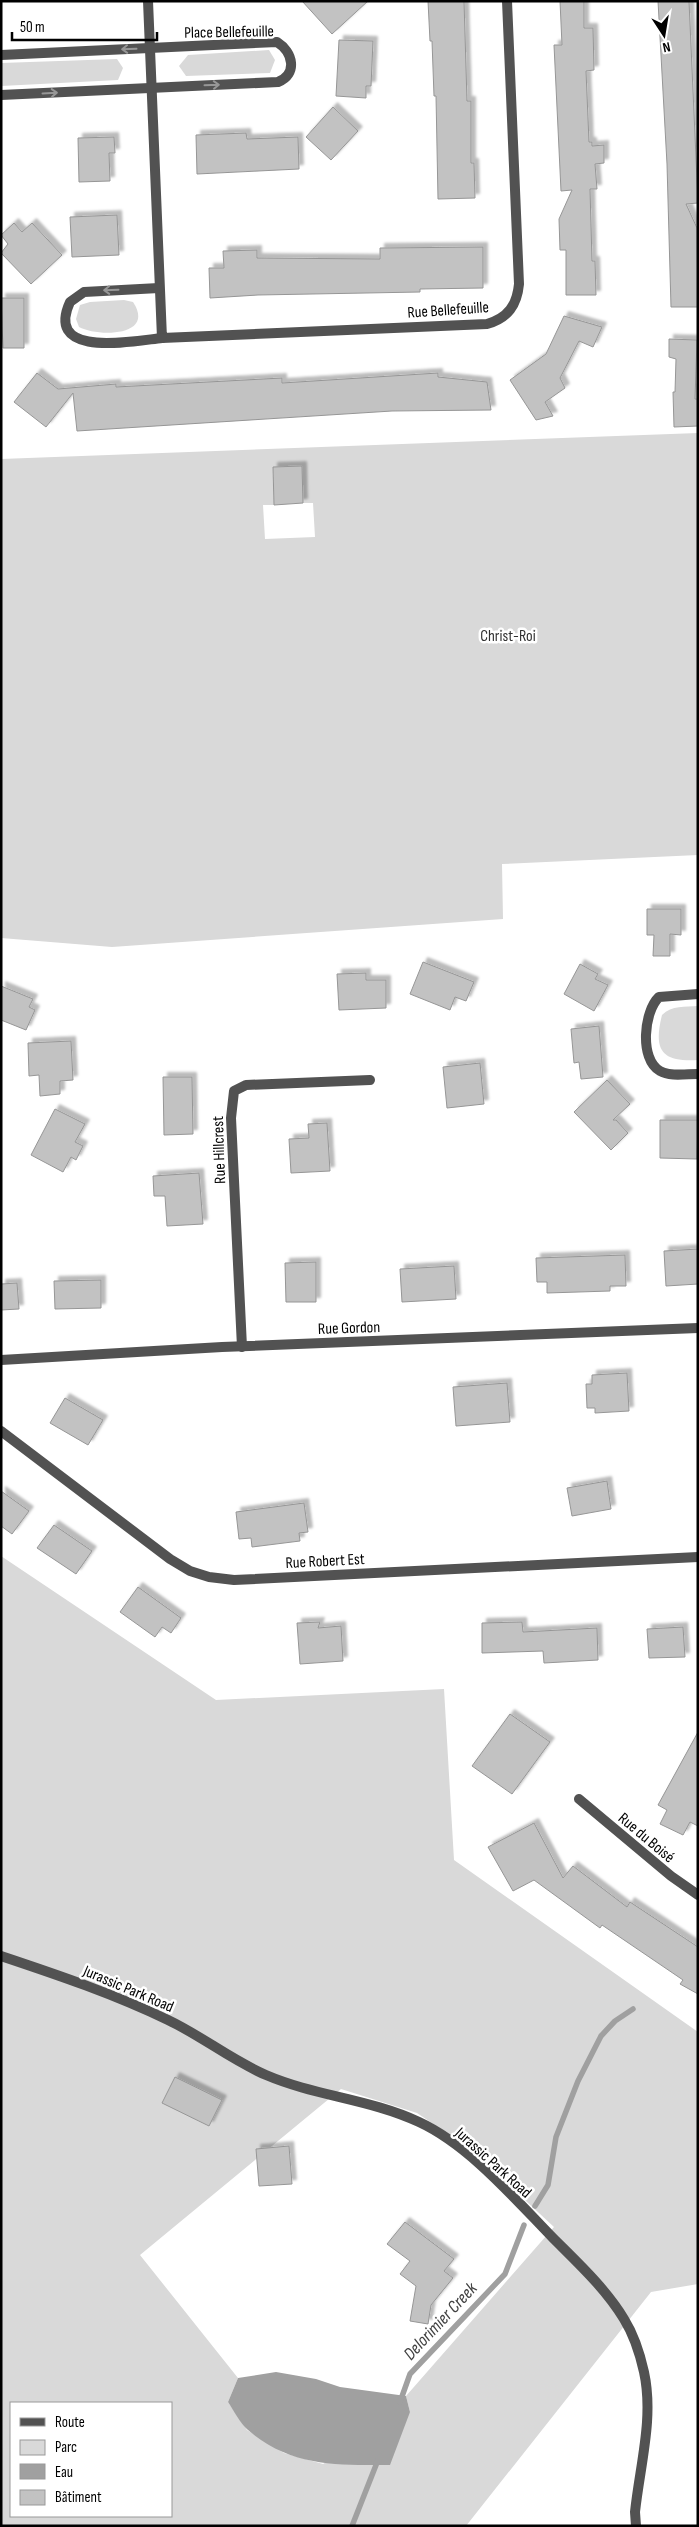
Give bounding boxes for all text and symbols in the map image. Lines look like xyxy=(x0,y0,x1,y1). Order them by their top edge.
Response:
scale bar xyxy=(12,10,158,42)
north arrow xyxy=(639,10,689,60)
text: 50 m xyxy=(20,18,45,37)
street label: Place Bellefeuille xyxy=(184,22,274,43)
text: N xyxy=(661,38,672,56)
one-way arrow xyxy=(122,45,138,54)
one-way arrow xyxy=(204,81,220,90)
one-way arrow xyxy=(42,88,58,97)
one-way arrow xyxy=(103,285,119,294)
street label: Rue Bellefeuille xyxy=(407,298,490,323)
park label: Christ-Roi xyxy=(480,627,536,646)
street label: Rue Hillcrest xyxy=(209,1116,230,1184)
street label: Rue Gordon xyxy=(318,1318,380,1339)
street label: Rue Robert Est xyxy=(285,1550,365,1573)
street label: Rue du Boisé xyxy=(614,1809,678,1867)
street label: Jurassic Park Road xyxy=(79,1961,176,2017)
street label: Jurassic Park Road xyxy=(450,2123,535,2202)
water label: Delorimier Creek xyxy=(399,2277,482,2364)
legend xyxy=(10,2402,172,2517)
text: Route xyxy=(55,2413,85,2432)
text: Parc xyxy=(55,2438,77,2457)
text: Eau xyxy=(55,2463,73,2482)
text: Bâtiment xyxy=(55,2488,102,2507)

